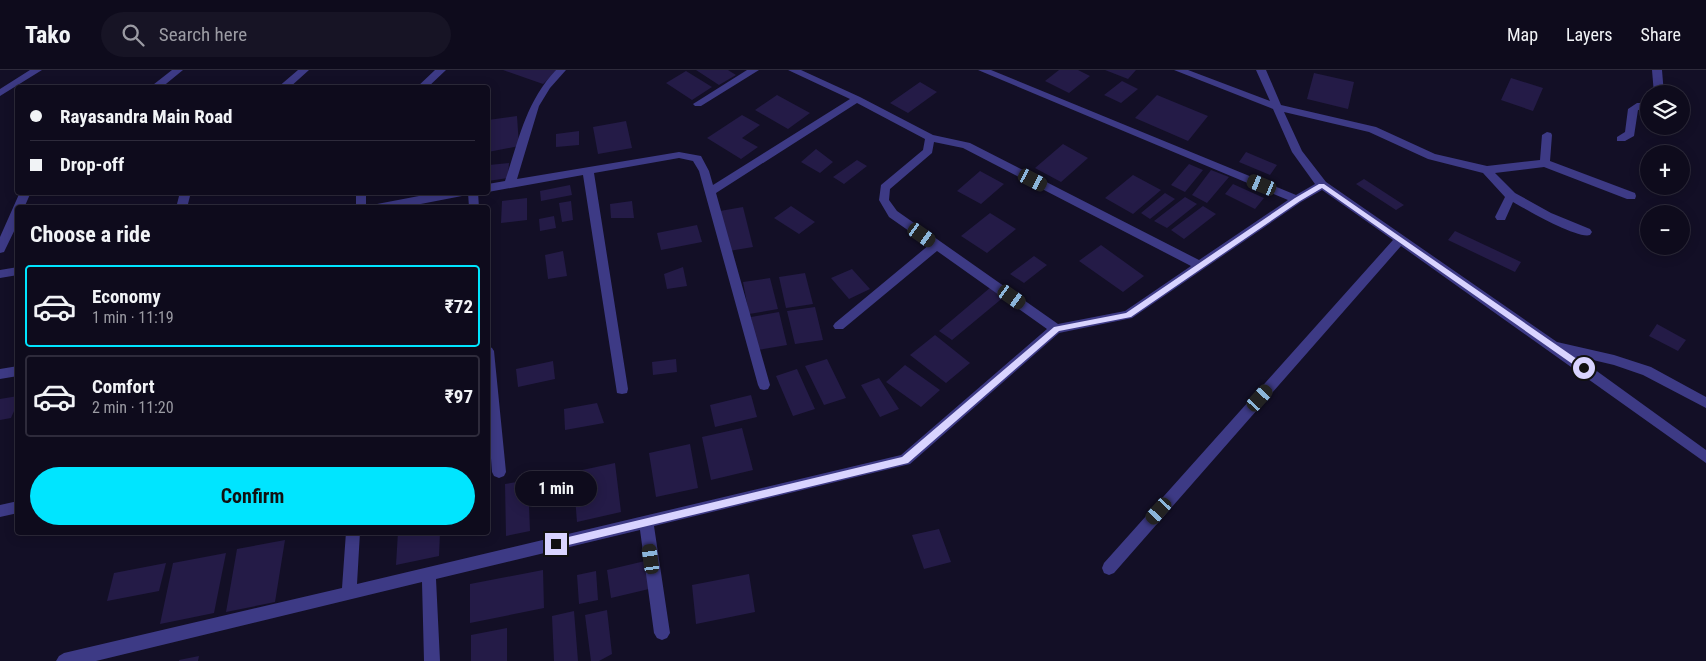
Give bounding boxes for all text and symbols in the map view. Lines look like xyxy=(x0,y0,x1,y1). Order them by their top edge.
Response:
search box xyxy=(101,12,451,57)
text: Tako xyxy=(25,21,71,49)
icon: search xyxy=(119,21,147,49)
text: Search here xyxy=(159,23,247,46)
text: Map xyxy=(1507,24,1538,45)
text: Layers xyxy=(1566,24,1613,45)
text: Share xyxy=(1641,24,1681,45)
map controls xyxy=(1640,85,1690,255)
button: layers xyxy=(1640,85,1690,135)
text: Rayasandra Main Road xyxy=(60,105,233,128)
button: + xyxy=(1640,145,1690,195)
text: Drop-off xyxy=(60,153,124,176)
car xyxy=(1016,167,1049,193)
car xyxy=(1245,172,1278,198)
button: − xyxy=(1640,205,1690,255)
car xyxy=(905,220,938,250)
text: Choose a ride xyxy=(30,222,151,247)
car xyxy=(995,282,1028,312)
icon: car xyxy=(32,284,77,329)
text: Economy xyxy=(92,285,161,308)
text: ₹72 xyxy=(445,295,473,318)
text: 1 min · 11:19 xyxy=(92,308,174,327)
route start xyxy=(1573,357,1595,379)
icon: car xyxy=(32,374,77,419)
text: Comfort xyxy=(92,375,155,398)
car xyxy=(1244,382,1275,414)
text: ₹97 xyxy=(445,385,473,408)
text: 2 min · 11:20 xyxy=(92,398,174,417)
button: Confirm xyxy=(30,467,475,525)
callout: 1 min xyxy=(515,472,597,506)
text: 1 min xyxy=(538,479,574,498)
car xyxy=(1143,495,1174,527)
route end xyxy=(545,533,567,555)
car xyxy=(641,543,660,575)

